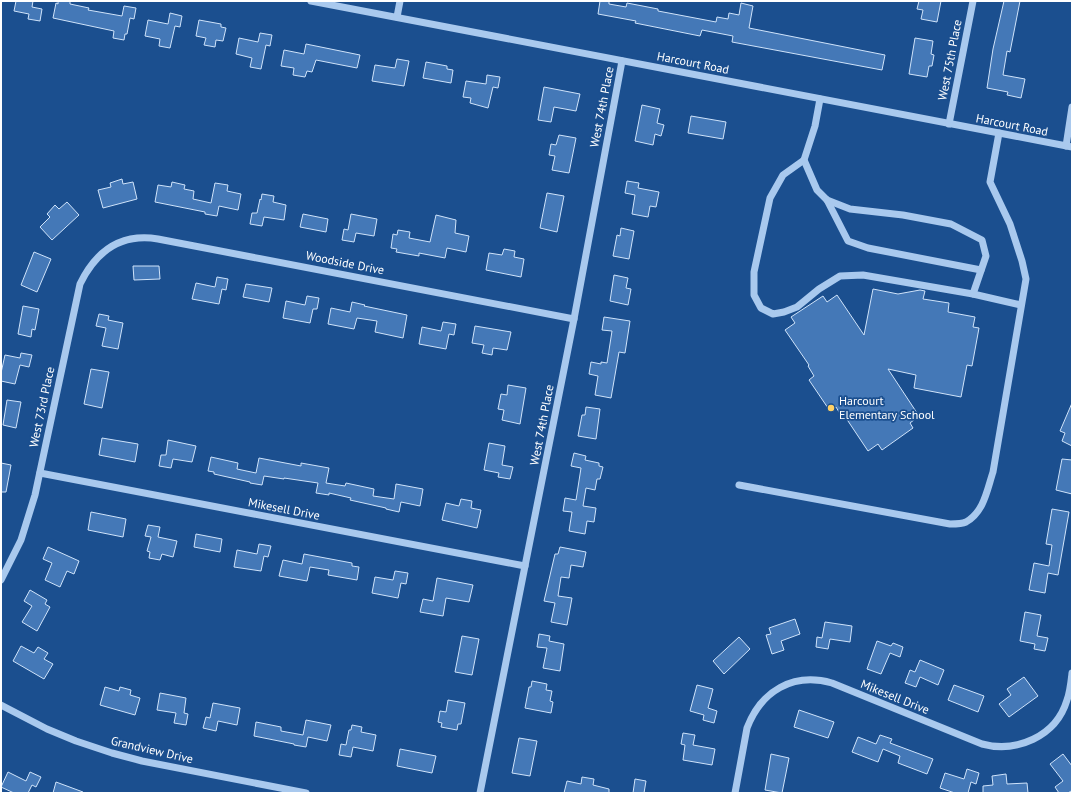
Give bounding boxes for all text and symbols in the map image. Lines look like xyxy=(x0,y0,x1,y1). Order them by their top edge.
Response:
street label: West 75th Place xyxy=(934,18,965,102)
street label: Harcourt Road xyxy=(656,48,730,77)
street label: West 74th Place xyxy=(586,65,617,149)
street label: Harcourt Road xyxy=(975,110,1049,139)
street label: Woodside Drive xyxy=(305,248,386,277)
street label: West 73rd Place xyxy=(26,365,57,449)
street label: West 74th Place xyxy=(526,383,557,467)
place label: Harcourt Elementary School xyxy=(839,393,935,422)
marker: Harcourt Elementary School xyxy=(826,403,836,413)
street label: Mikesell Drive xyxy=(247,494,321,523)
street label: Mikesell Drive xyxy=(859,676,932,717)
street label: Grandview Drive xyxy=(110,733,195,766)

